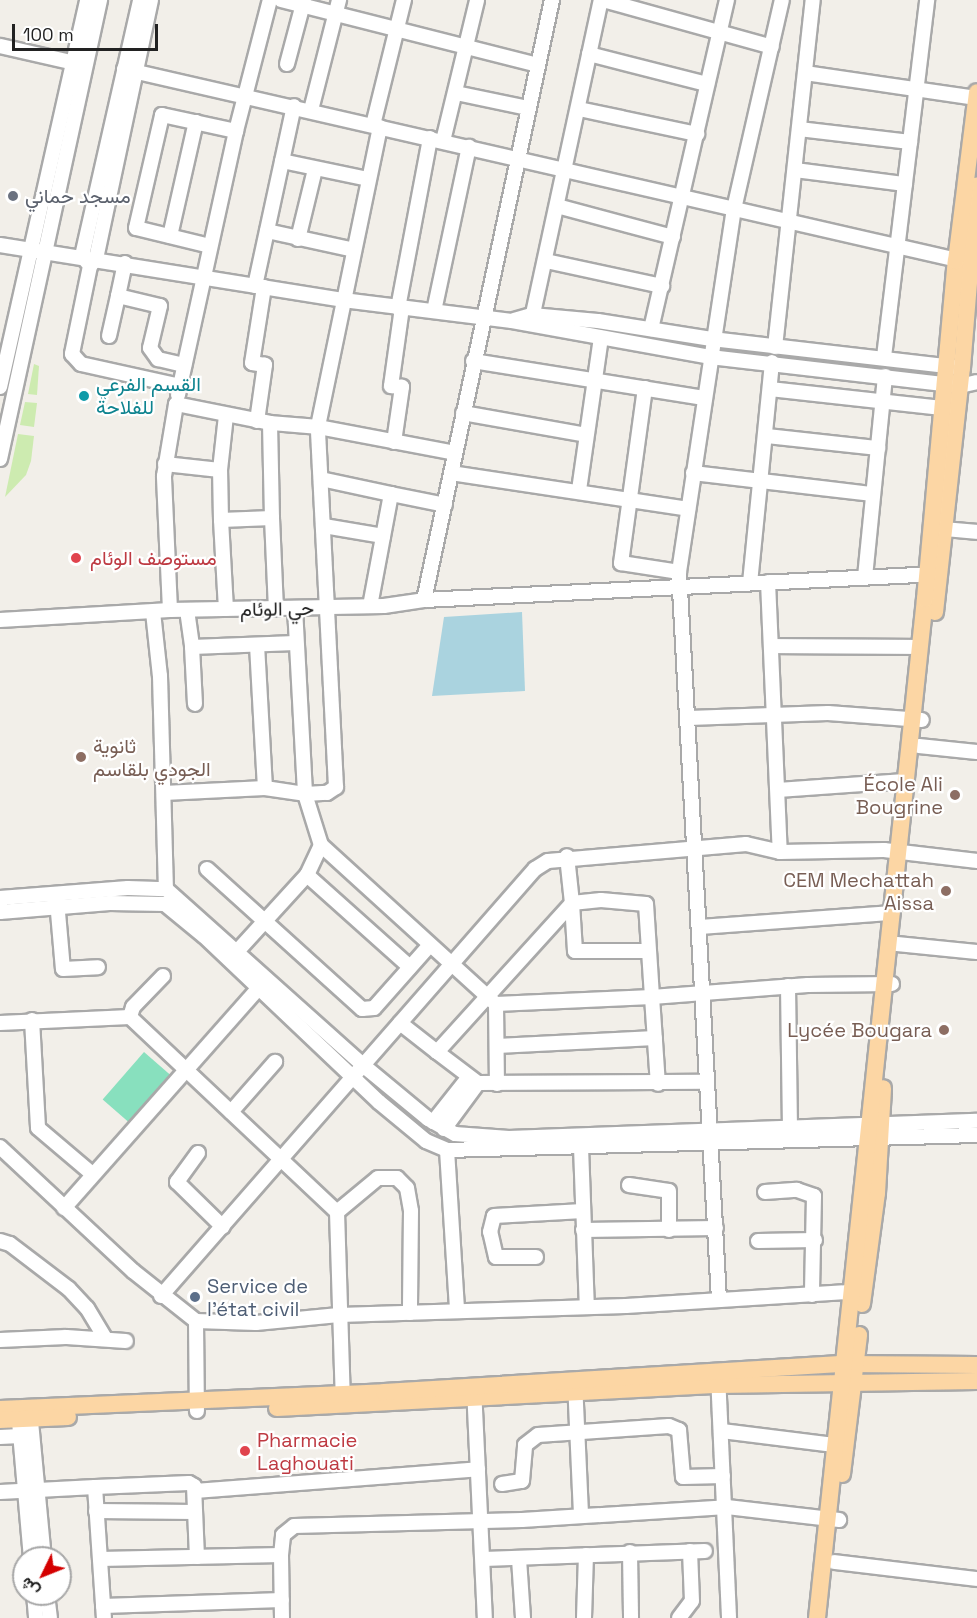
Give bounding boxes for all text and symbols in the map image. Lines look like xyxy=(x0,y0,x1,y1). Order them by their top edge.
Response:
scale bar xyxy=(15,12,160,50)
text: 100 m xyxy=(23,23,74,46)
place label: مسجد حماني xyxy=(25,184,131,208)
marker: مسجد حماني xyxy=(6,189,20,203)
place label: القسم الفرعي للفلاحة xyxy=(96,372,201,419)
marker: القسم الفرعي للفلاحة xyxy=(77,389,91,403)
place label: مستوصف الوئام xyxy=(90,546,217,570)
marker: مستوصف الوئام xyxy=(67,549,85,567)
street label: حي الوئام xyxy=(240,596,314,622)
place label: ثانوية الجودي بلقاسم xyxy=(93,734,211,781)
marker: ثانوية الجودي بلقاسم xyxy=(74,750,88,764)
place label: École Ali Bougrine xyxy=(856,772,943,819)
marker: École Ali Bougrine xyxy=(948,788,962,802)
place label: CEM Mechattah Aissa xyxy=(783,868,934,915)
marker: CEM Mechattah Aissa xyxy=(939,884,953,898)
place label: Lycée Bougara xyxy=(787,1018,932,1042)
marker: Lycée Bougara xyxy=(937,1023,951,1037)
place label: Service de l'état civil xyxy=(207,1274,308,1321)
marker: Service de l'état civil xyxy=(188,1290,202,1304)
place label: Pharmacie Laghouati xyxy=(257,1428,357,1475)
marker: Pharmacie Laghouati xyxy=(238,1444,252,1458)
north arrow xyxy=(12,1546,72,1606)
text: ش xyxy=(16,1573,44,1601)

